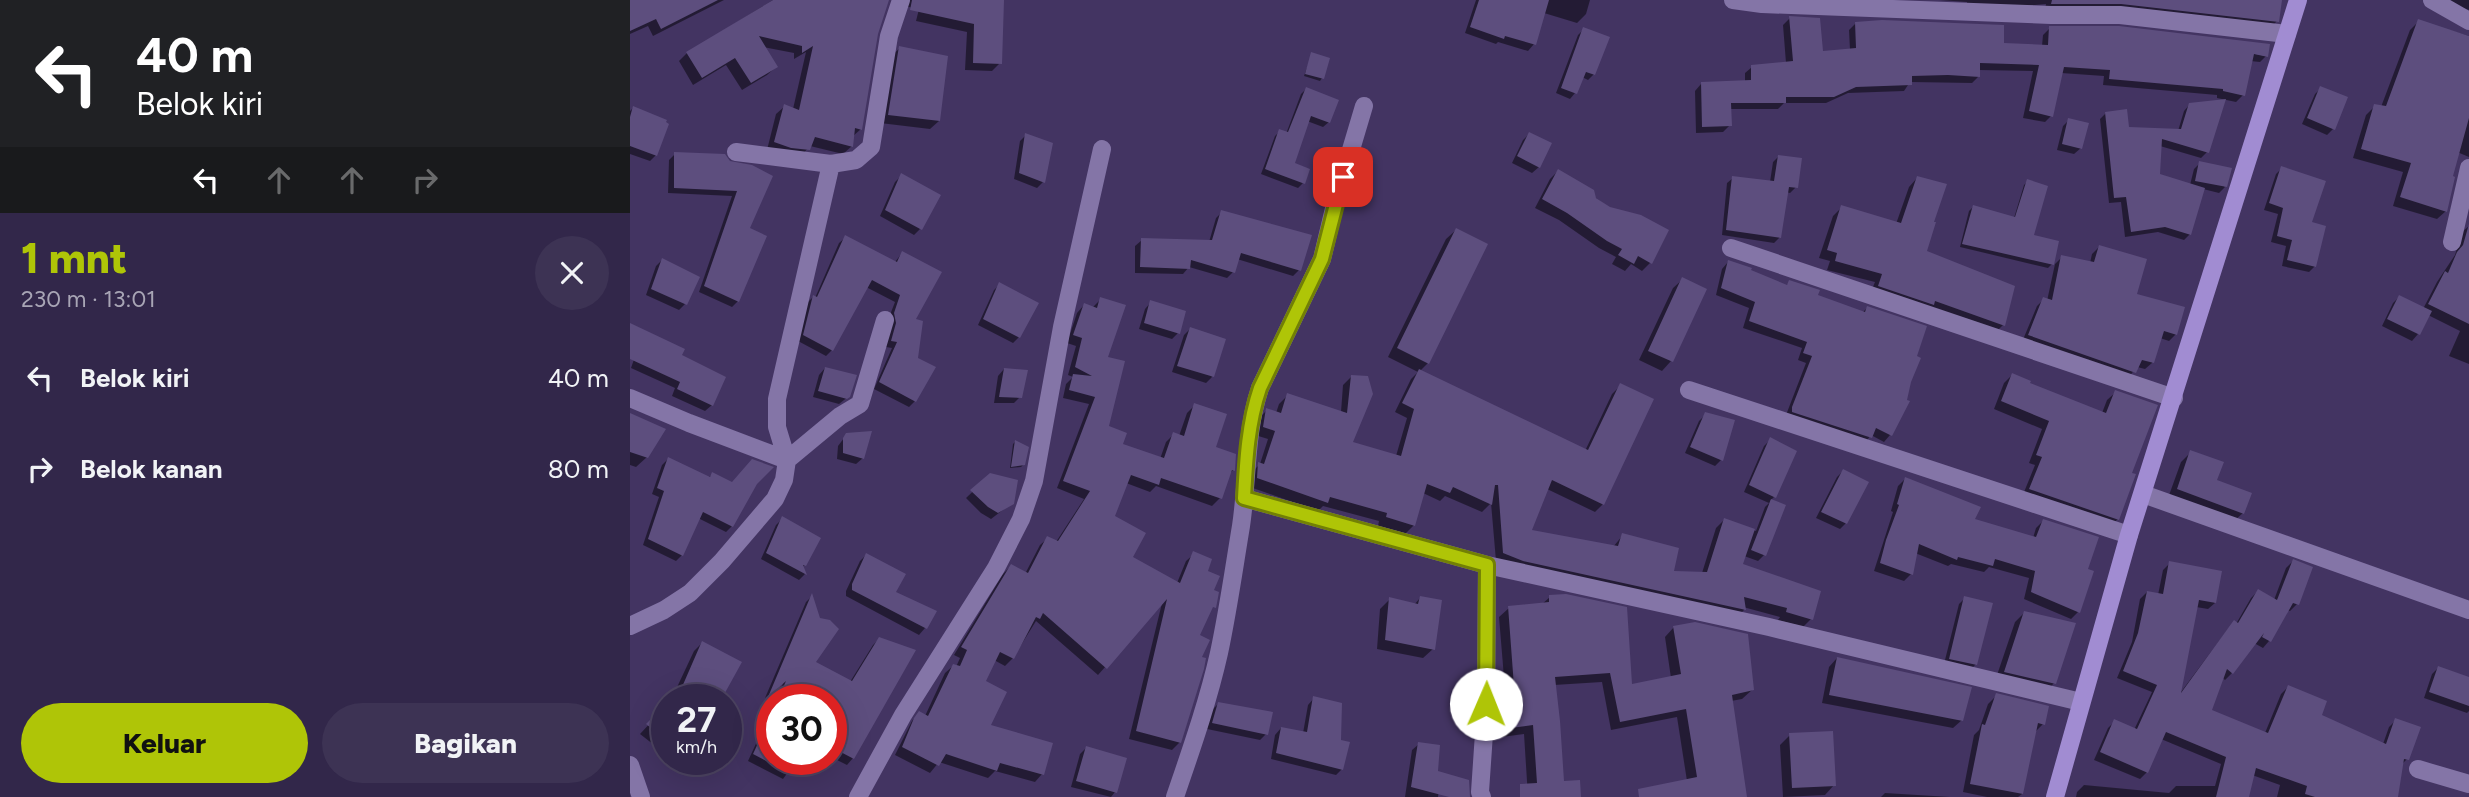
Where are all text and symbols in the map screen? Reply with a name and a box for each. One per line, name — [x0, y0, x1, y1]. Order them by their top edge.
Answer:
text: 40 m — [136, 25, 253, 84]
icon: left — [21, 28, 112, 119]
text: Belok kiri — [136, 85, 263, 123]
pin — [1313, 147, 1373, 207]
icon: arrive — [1324, 158, 1362, 196]
icon: left — [187, 161, 225, 199]
icon: ahead — [260, 161, 298, 199]
icon: ahead — [333, 161, 371, 199]
icon: right — [406, 161, 444, 199]
text: 1 mnt — [21, 233, 127, 284]
button: close — [535, 236, 609, 310]
text: 230 m · 13:01 — [21, 285, 156, 313]
icon: left — [21, 359, 59, 397]
text: Belok kiri — [80, 362, 189, 394]
text: 40 m — [548, 362, 609, 394]
icon: right — [21, 450, 59, 488]
text: Belok kanan — [80, 453, 223, 485]
text: 80 m — [548, 453, 609, 485]
position arrow — [1449, 667, 1523, 741]
speed limit sign: 30 — [756, 684, 847, 775]
text: 27 — [677, 699, 716, 741]
button: Keluar — [21, 703, 308, 783]
button: Bagikan — [322, 703, 609, 783]
text: km/h — [676, 736, 717, 758]

